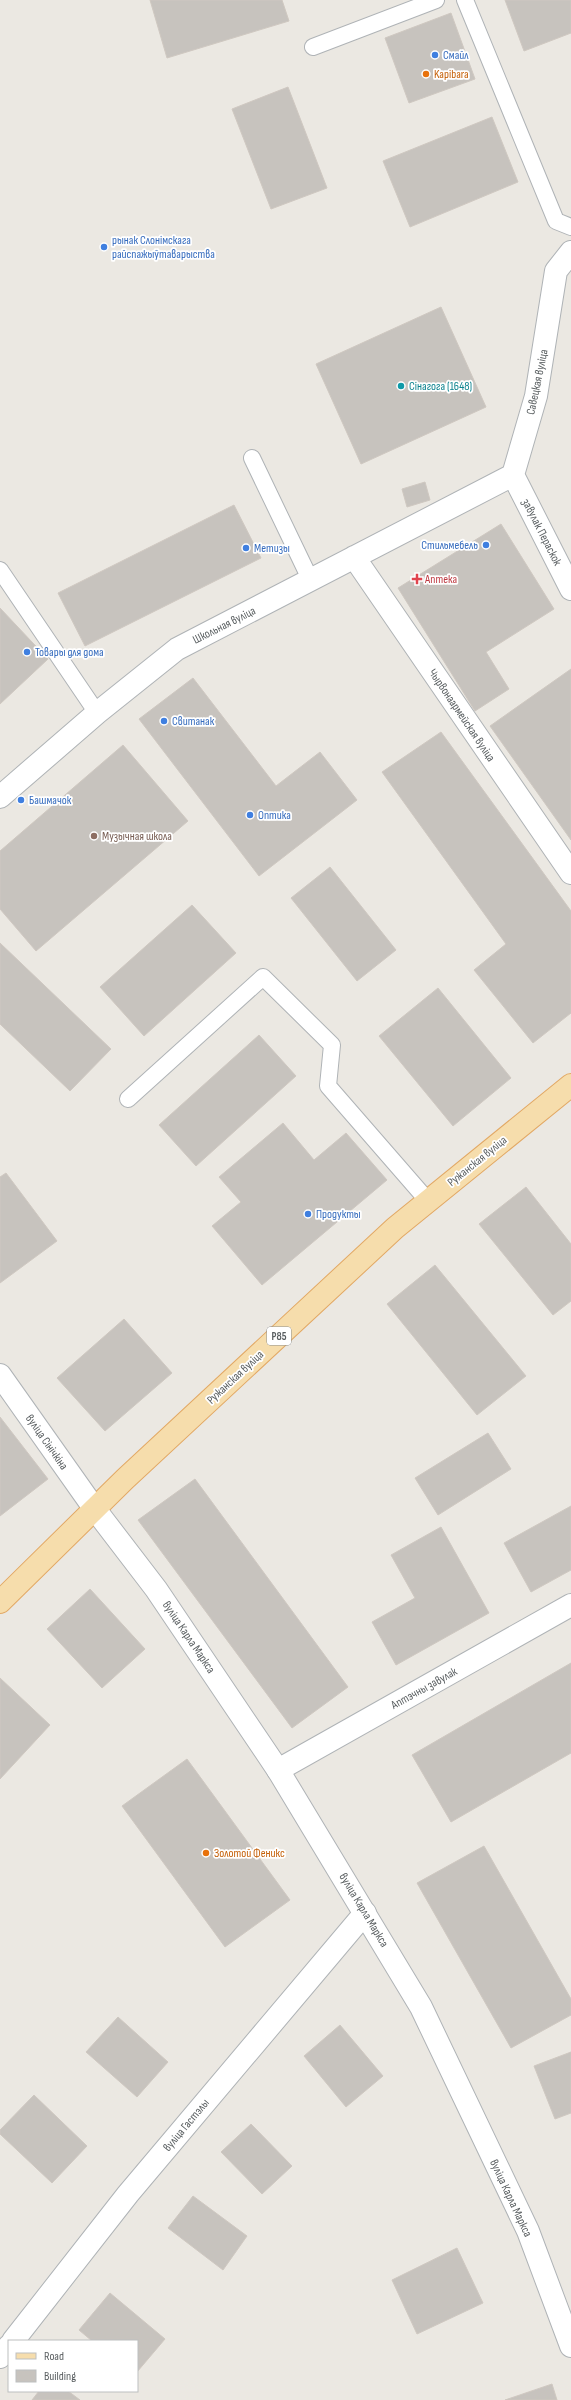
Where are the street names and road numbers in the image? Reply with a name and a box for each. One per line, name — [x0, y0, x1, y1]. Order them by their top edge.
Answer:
street label: Савецкая вуліца — [523, 348, 552, 416]
street label: завулак Пераскок — [518, 496, 565, 569]
street label: Школьная вуліца — [190, 603, 258, 648]
street label: Чырвонаармейская вуліца — [425, 666, 498, 765]
street label: Ружанская вуліца — [445, 1133, 510, 1190]
road number: Р85 — [267, 1327, 291, 1345]
street label: Ружанская вуліца — [204, 1347, 267, 1407]
street label: вуліца Сінічкіна — [22, 1412, 71, 1473]
street label: вуліца Карла Маркса — [159, 1598, 218, 1677]
street label: Аптэчны завулак — [388, 1664, 460, 1713]
street label: вуліца Карла Маркса — [336, 1870, 392, 1950]
street label: вуліца Гастэлы — [160, 2096, 213, 2155]
street label: вуліца Карла Маркса — [486, 2157, 535, 2240]

